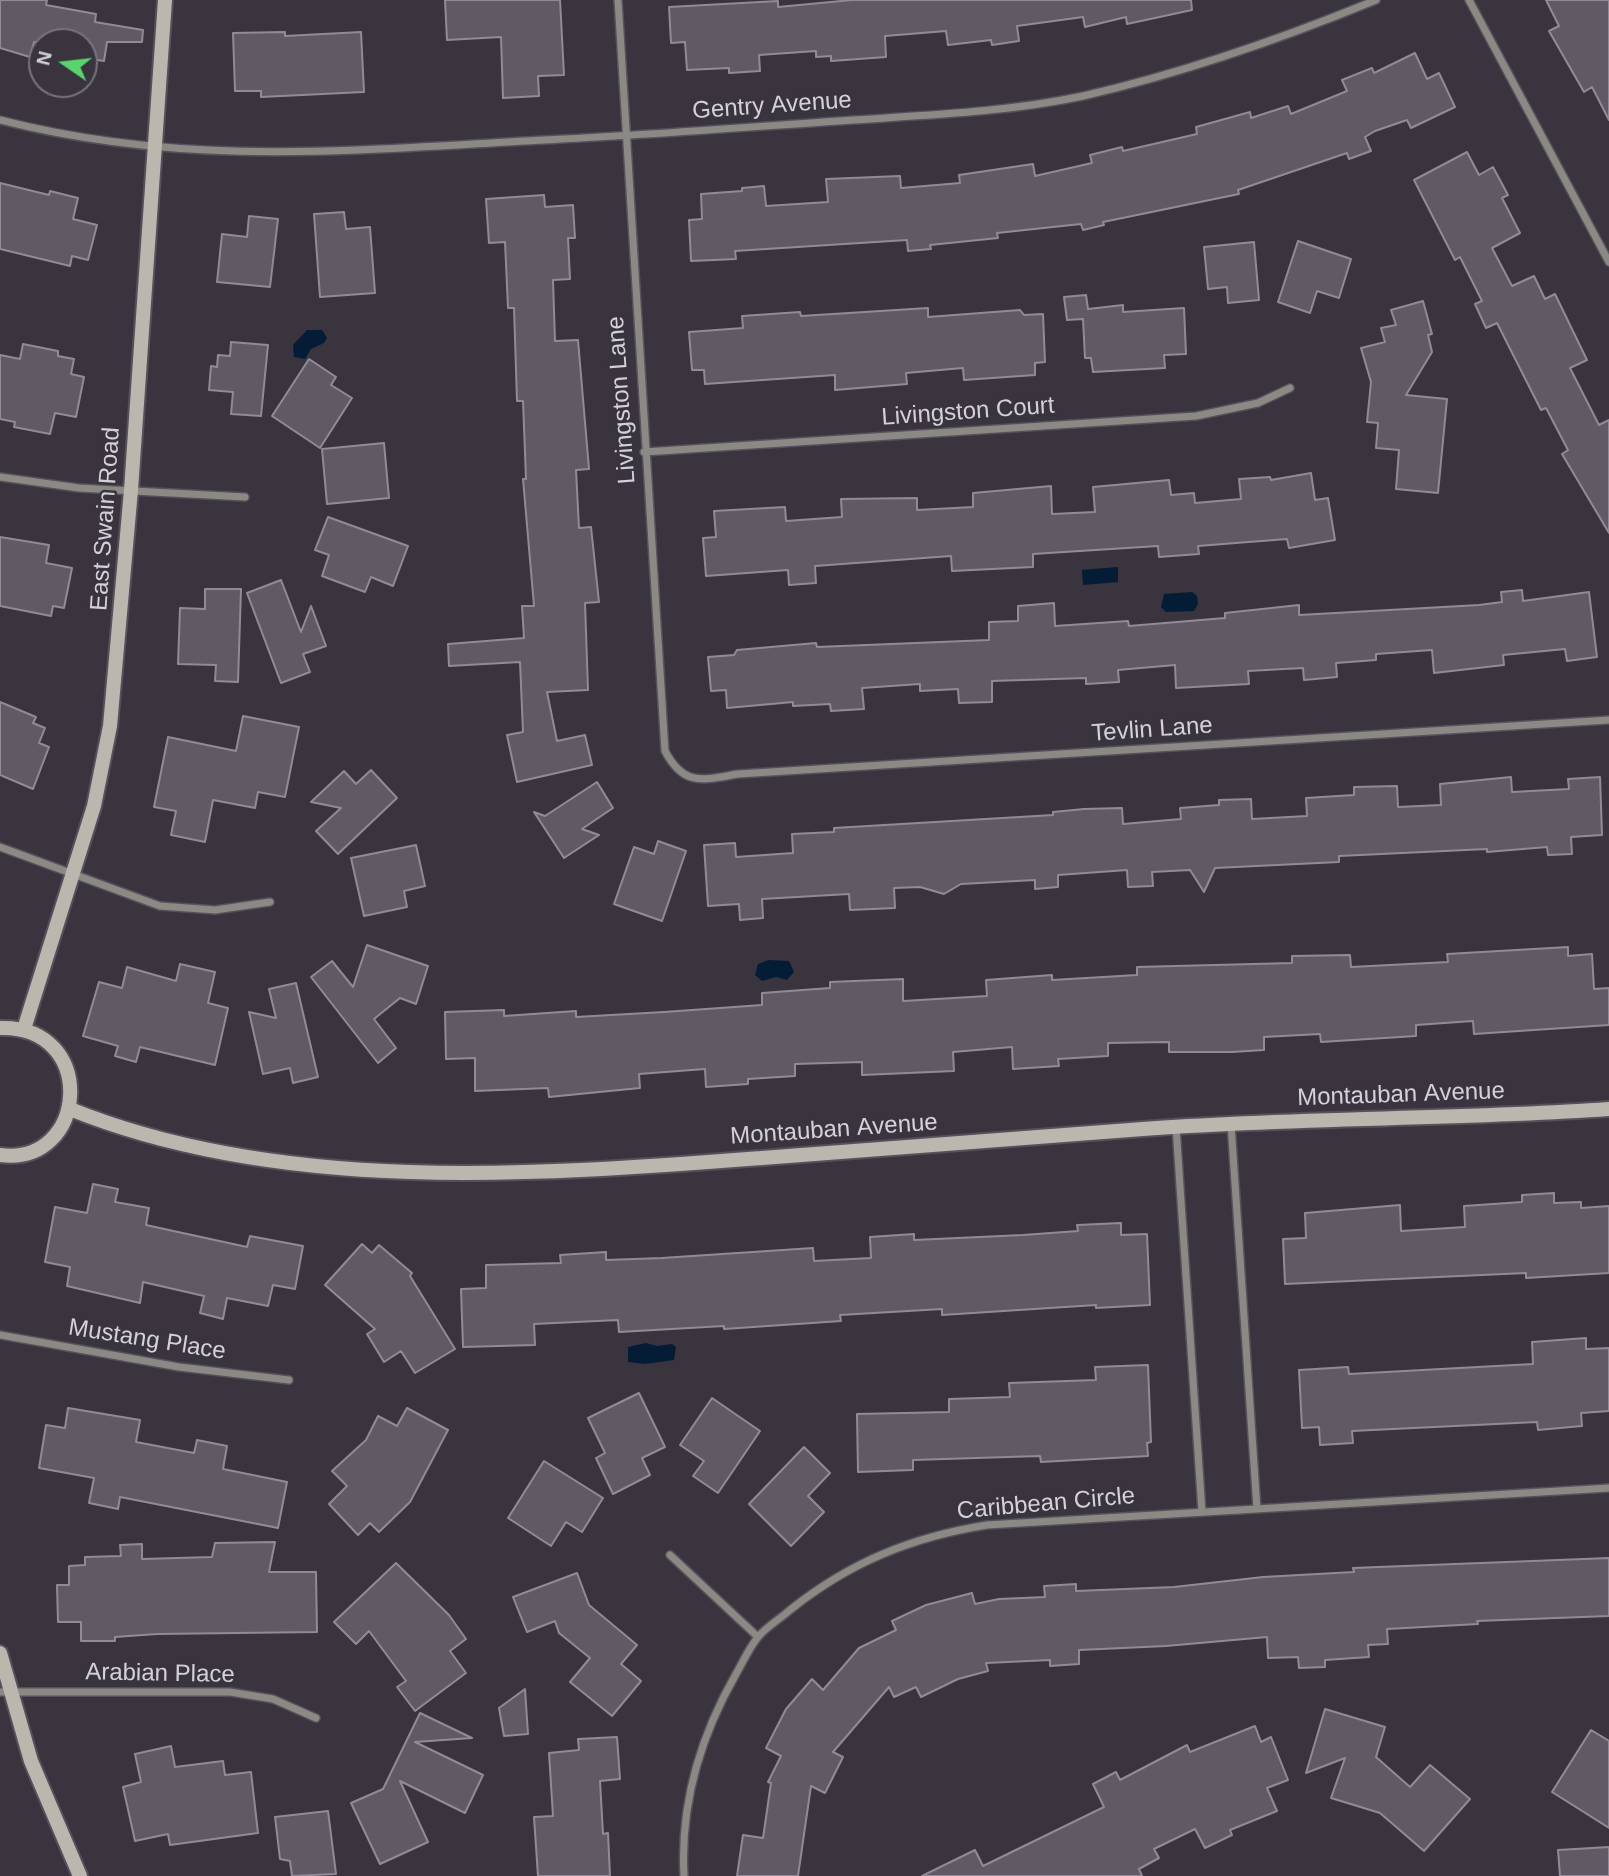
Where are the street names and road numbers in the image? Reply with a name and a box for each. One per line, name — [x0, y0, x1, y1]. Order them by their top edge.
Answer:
street label: Gentry Avenue — [691, 86, 853, 126]
street label: Livingston Lane — [602, 315, 642, 485]
street label: Livingston Court — [880, 392, 1056, 432]
street label: East Swain Road — [85, 426, 127, 612]
street label: Tevlin Lane — [1090, 711, 1214, 749]
street label: Montauban Avenue — [1297, 1077, 1505, 1113]
street label: Montauban Avenue — [729, 1108, 939, 1152]
street label: Mustang Place — [66, 1313, 228, 1367]
street label: Caribbean Circle — [956, 1482, 1136, 1526]
street label: Arabian Place — [85, 1658, 235, 1690]

